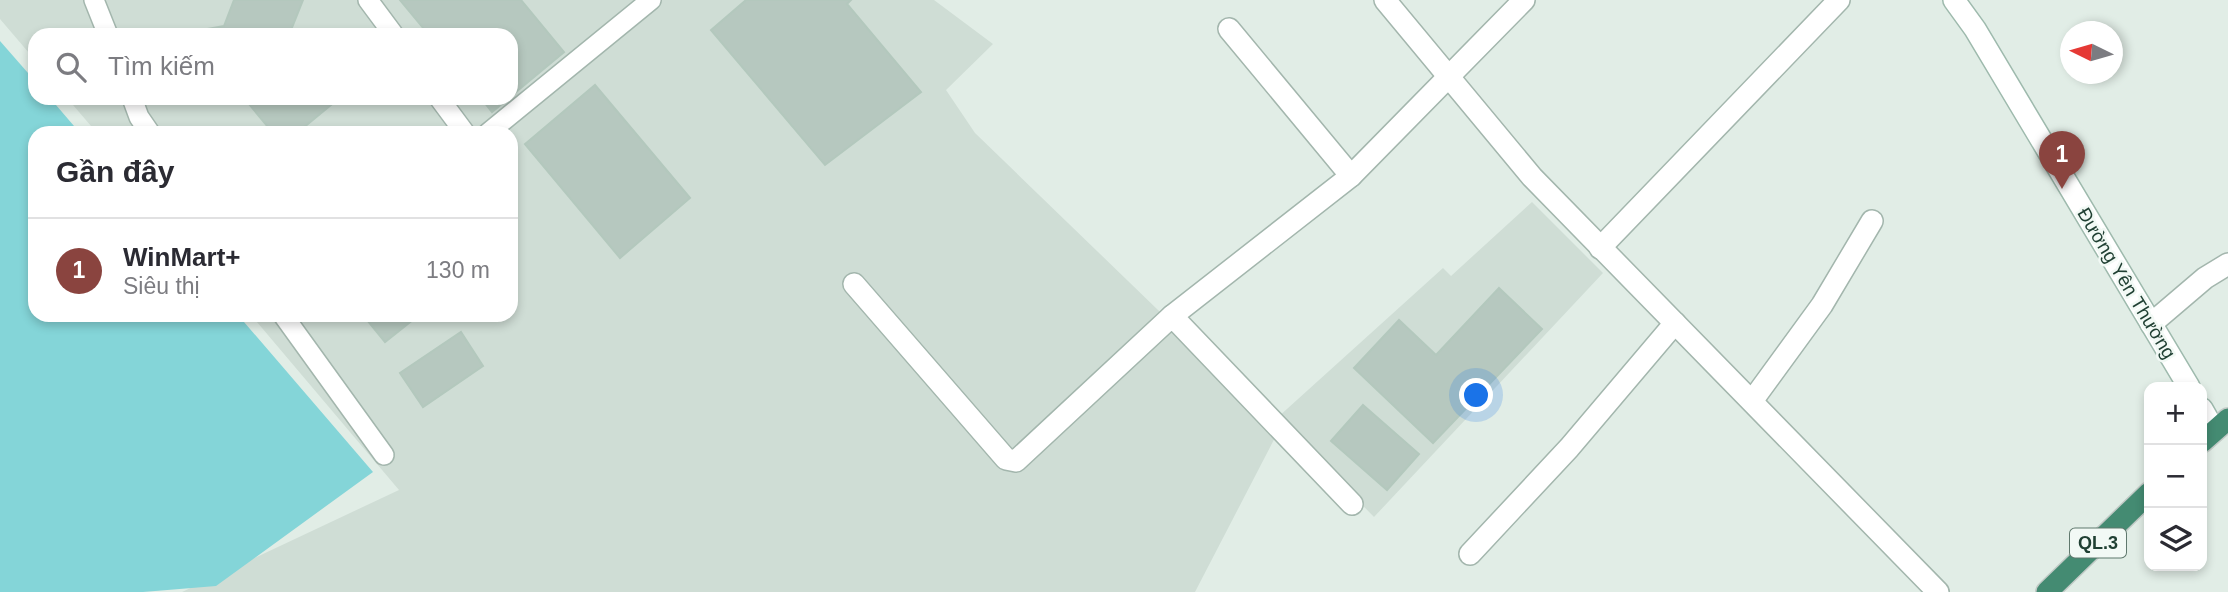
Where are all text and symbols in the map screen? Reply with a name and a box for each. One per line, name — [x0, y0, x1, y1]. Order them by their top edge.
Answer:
north arrow — [2060, 21, 2123, 84]
search box — [28, 28, 518, 105]
icon: search — [52, 48, 90, 86]
text: Tìm kiếm — [108, 51, 215, 81]
pin: 1 — [2039, 131, 2085, 189]
text: Gần đây — [56, 155, 174, 188]
street label: Đường Yên Thường — [2073, 204, 2180, 362]
text: WinMart+ — [123, 242, 241, 272]
text: 1 — [73, 257, 85, 283]
text: 130 m — [426, 257, 490, 283]
text: Siêu thị — [123, 273, 200, 299]
your location — [1459, 378, 1493, 412]
map controls — [2144, 382, 2207, 571]
button: + — [2144, 382, 2207, 445]
button: − — [2144, 445, 2207, 508]
button: layers — [2144, 508, 2207, 571]
road number: QL.3 — [2070, 528, 2126, 558]

